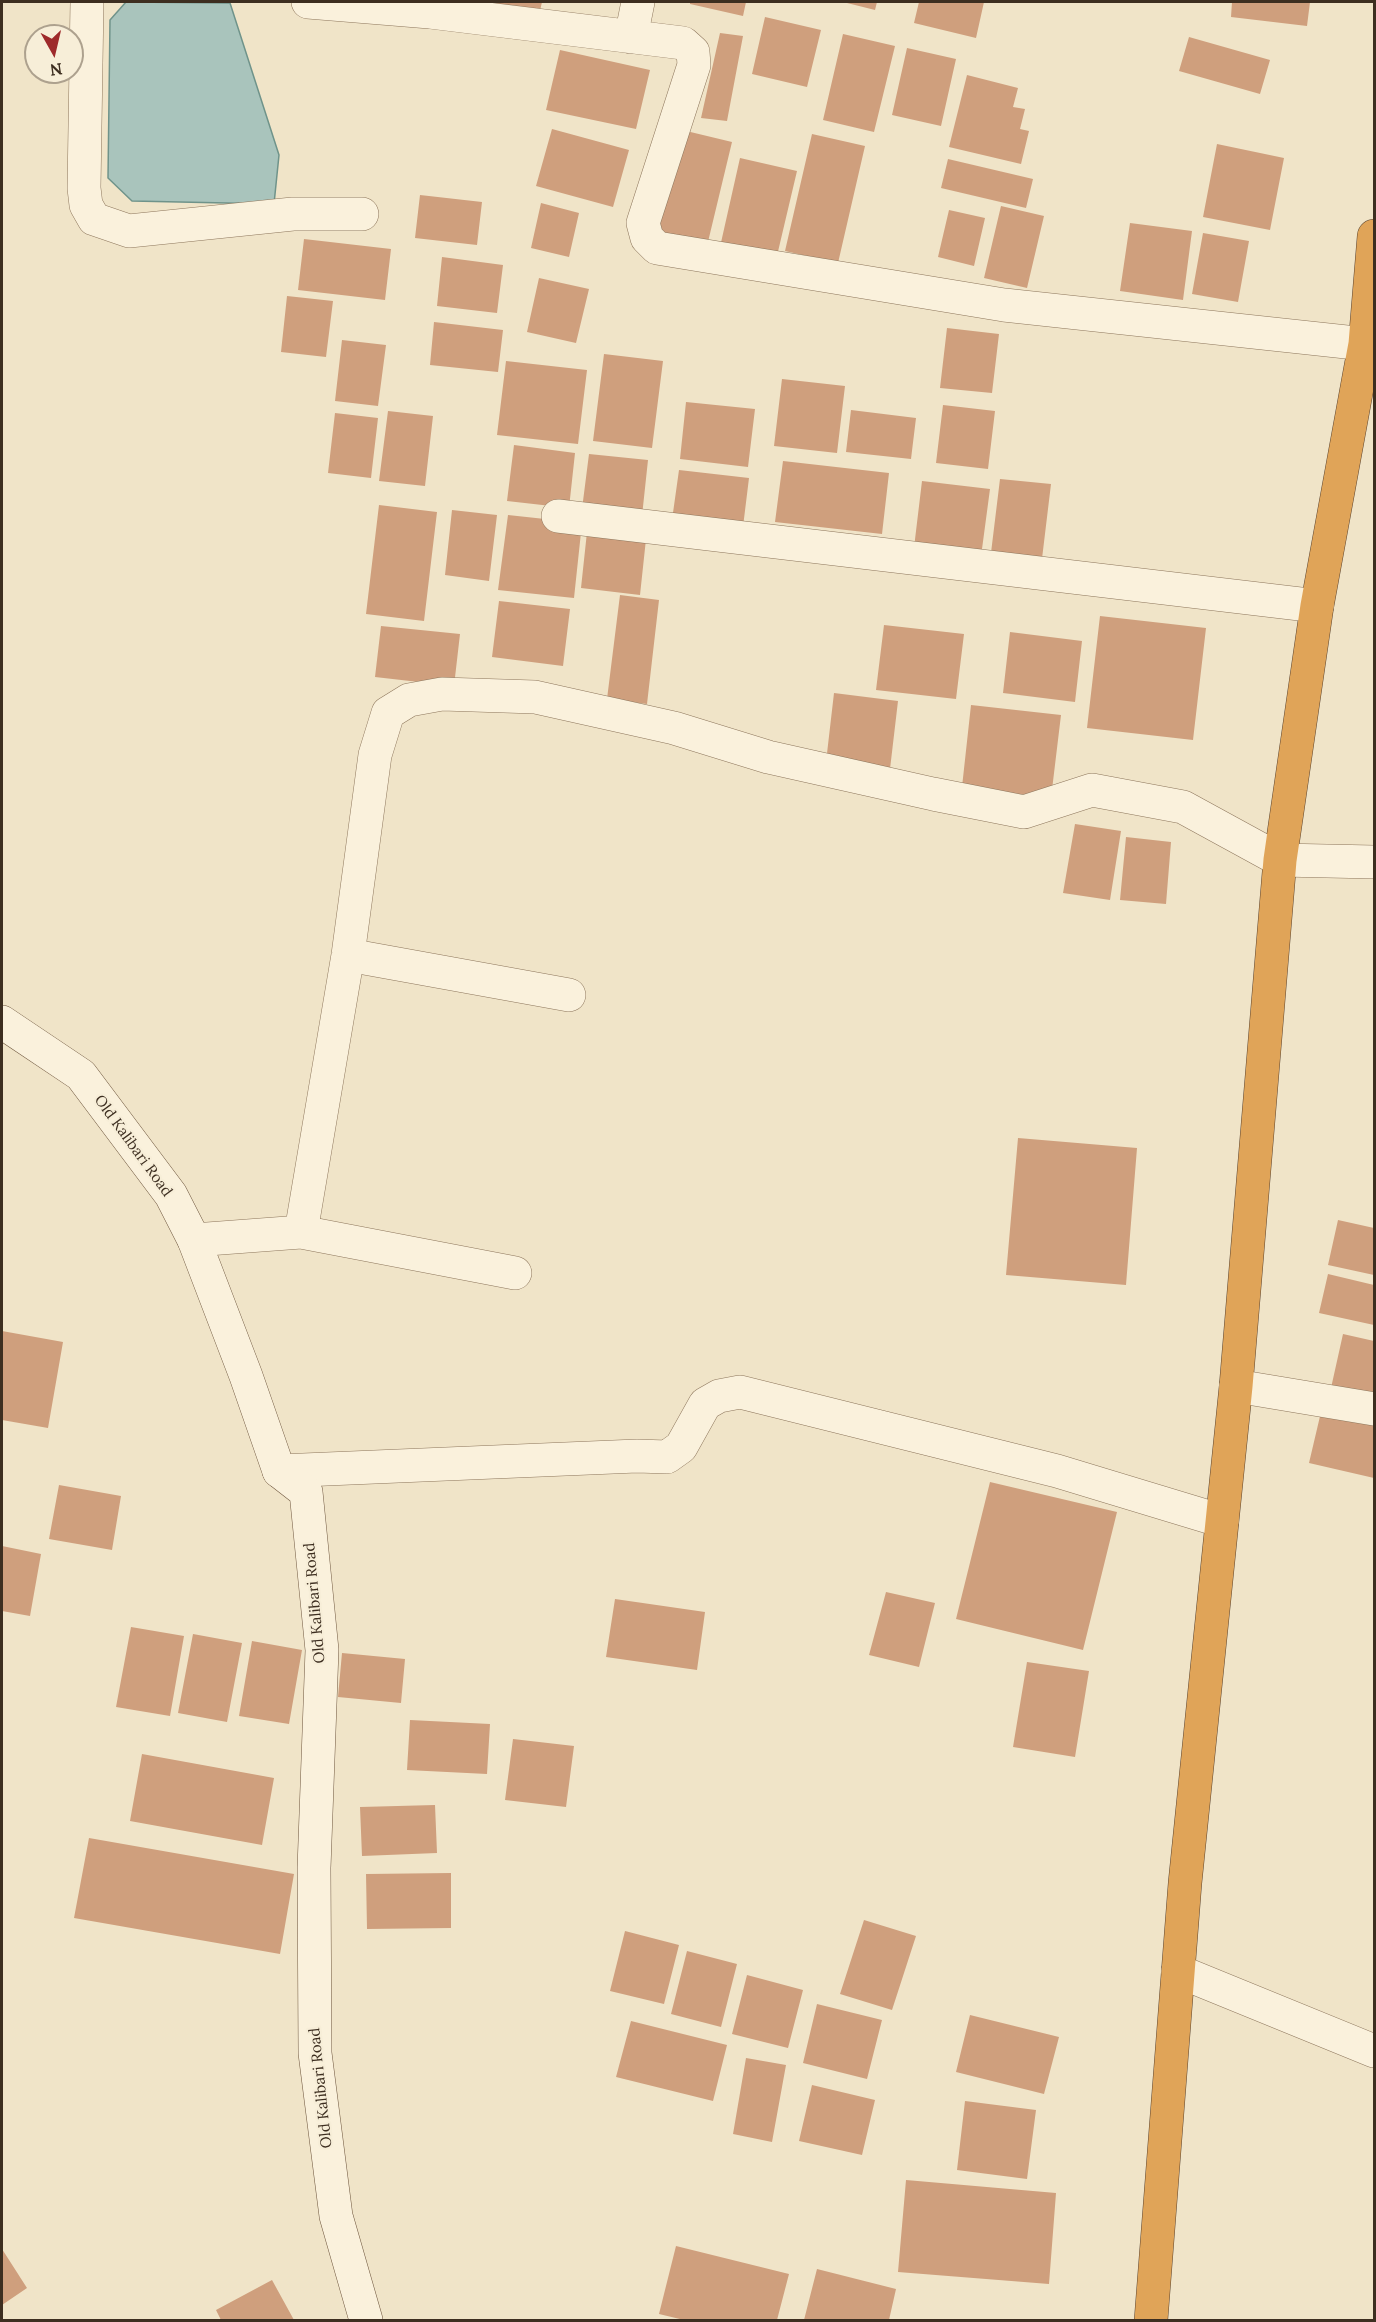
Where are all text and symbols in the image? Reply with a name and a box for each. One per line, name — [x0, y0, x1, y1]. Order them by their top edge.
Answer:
north arrow — [24, 24, 84, 84]
text: N — [49, 59, 64, 81]
street label: Old Kalibari Road — [90, 1092, 176, 1200]
street label: Old Kalibari Road — [301, 1542, 329, 1664]
street label: Old Kalibari Road — [306, 2027, 336, 2149]

